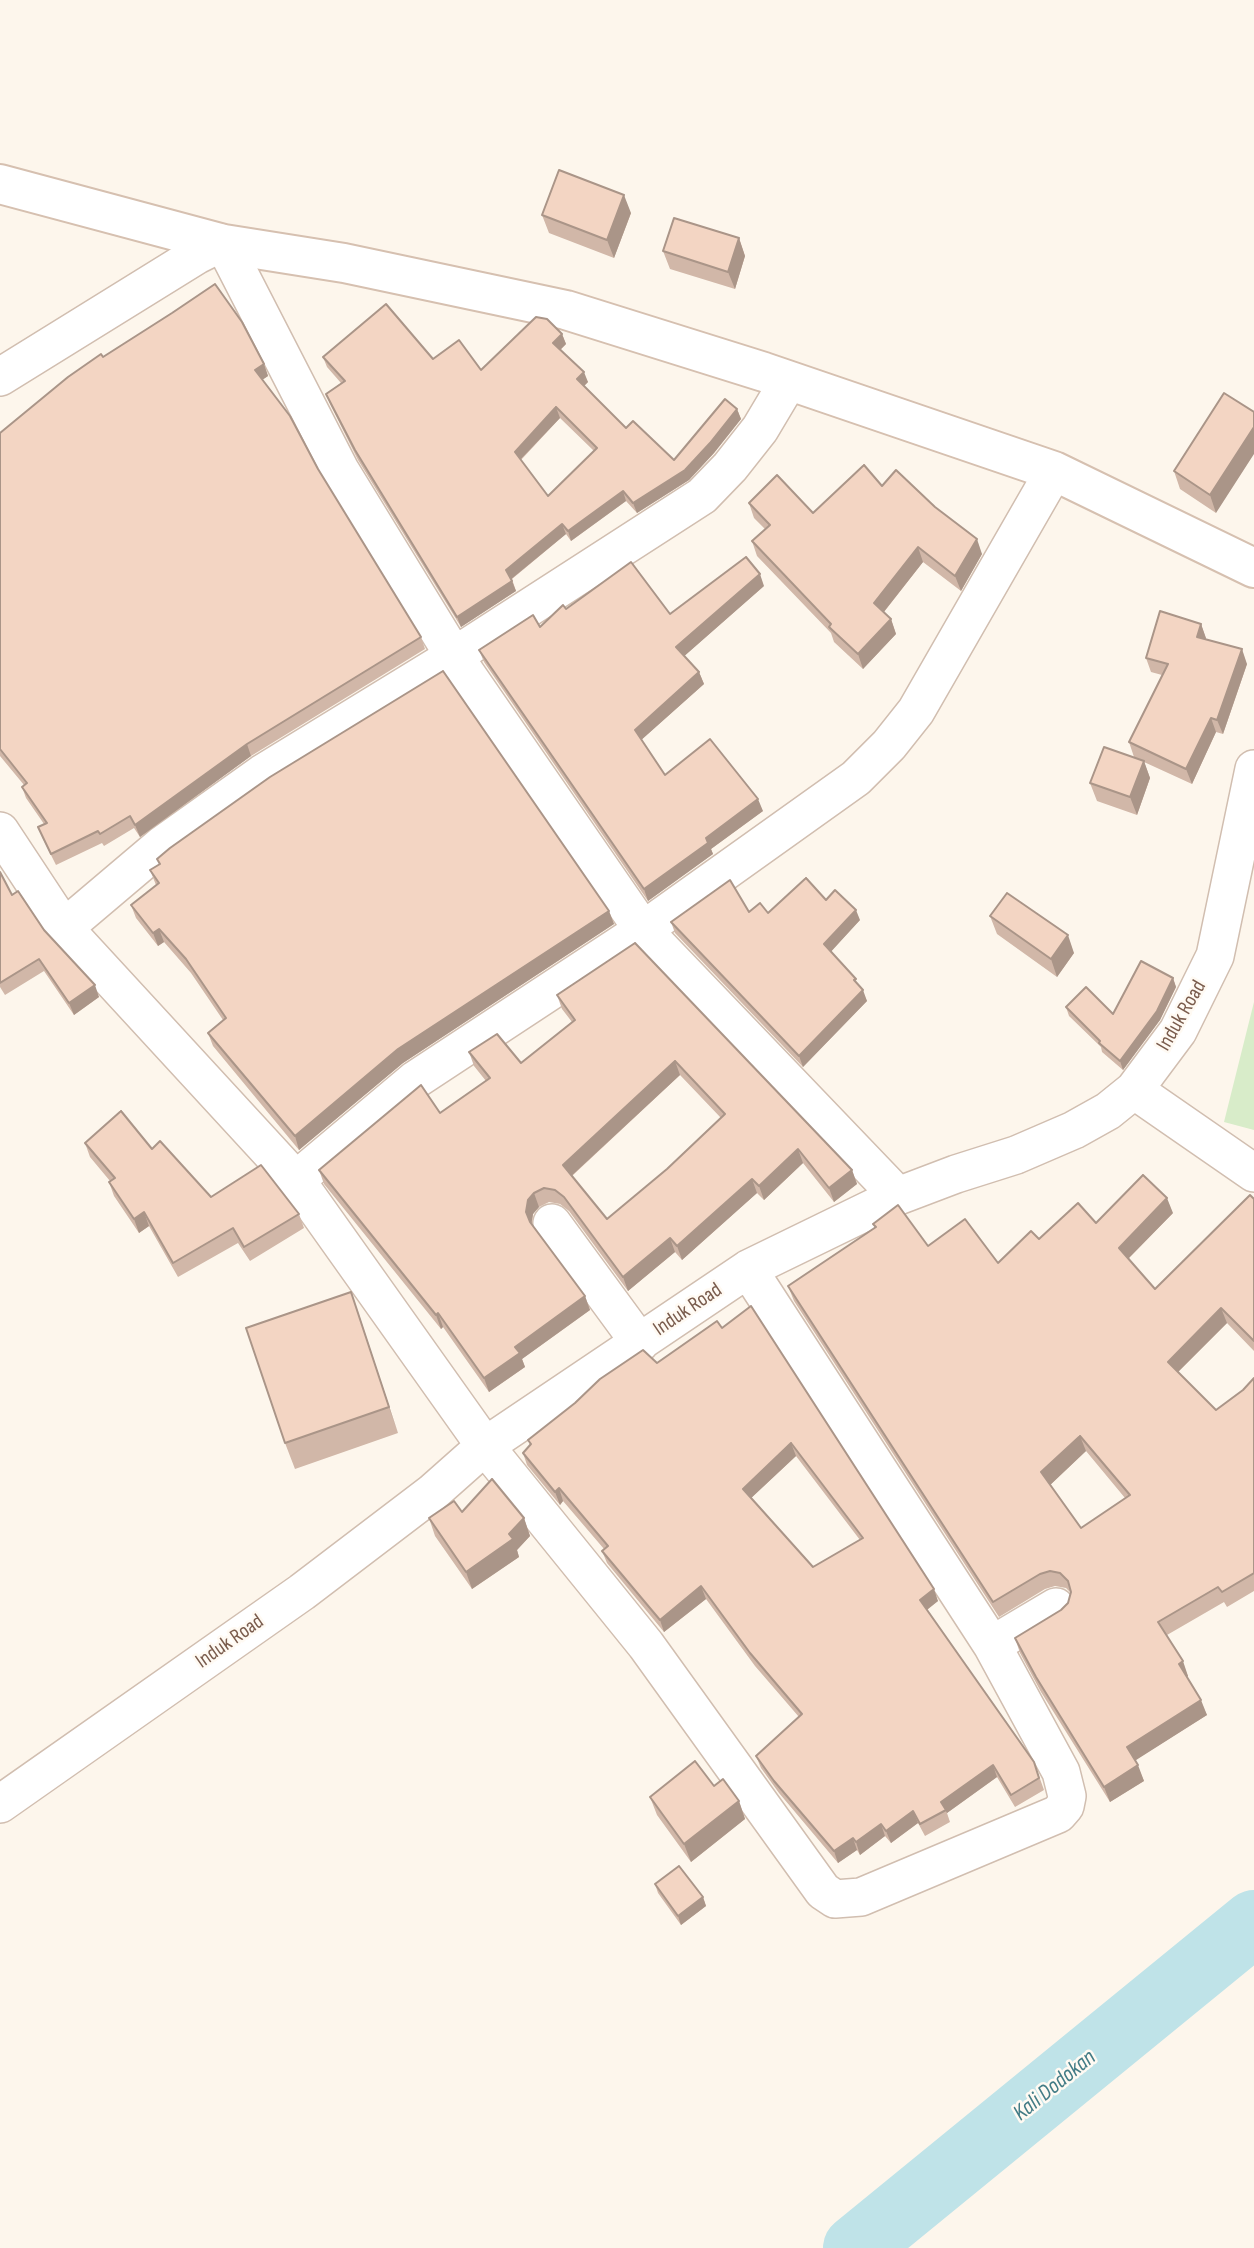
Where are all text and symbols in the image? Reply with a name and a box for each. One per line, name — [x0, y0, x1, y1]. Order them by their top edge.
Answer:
street label: Induk Road — [1152, 976, 1212, 1056]
street label: Induk Road — [649, 1278, 727, 1342]
street label: Induk Road — [191, 1610, 269, 1674]
water label: Kali Dodokan — [1008, 2044, 1102, 2128]

